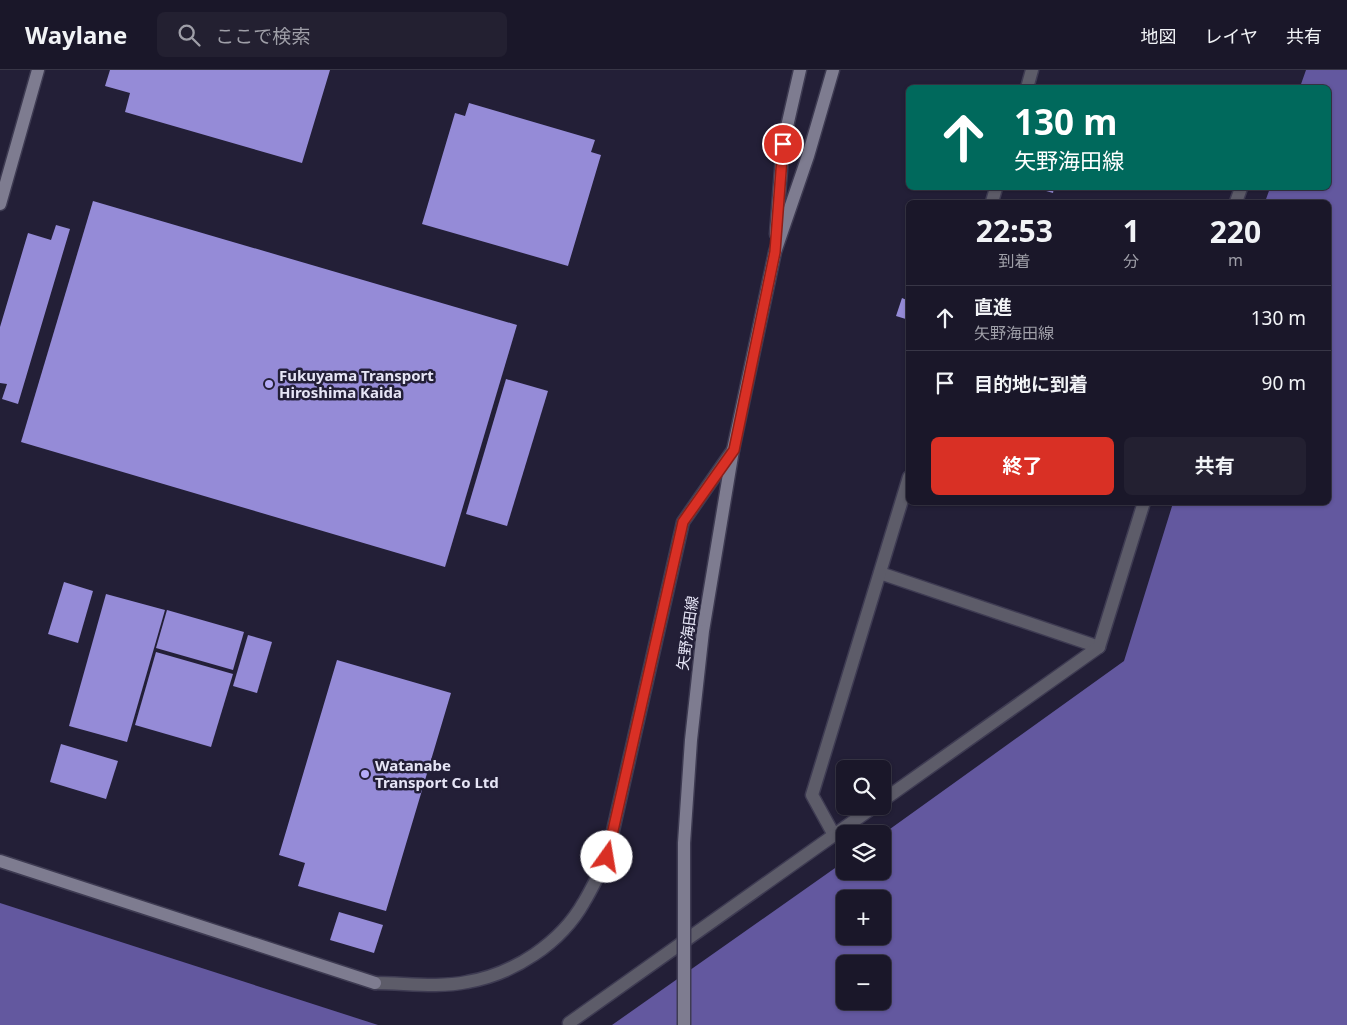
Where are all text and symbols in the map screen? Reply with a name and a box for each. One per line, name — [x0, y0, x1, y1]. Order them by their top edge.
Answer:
search box — [157, 12, 507, 57]
text: Waylane — [25, 18, 127, 51]
icon: search — [175, 21, 203, 49]
text: ここで検索 — [215, 23, 310, 49]
text: 地図 — [1141, 24, 1177, 48]
text: レイヤ — [1205, 24, 1258, 48]
text: 共有 — [1286, 24, 1322, 48]
text: 130 m — [1014, 98, 1117, 145]
icon: ahead — [931, 105, 996, 170]
pin — [762, 123, 804, 165]
icon: arrive — [769, 130, 797, 158]
text: 矢野海田線 — [1014, 145, 1124, 175]
text: 22:53 — [976, 210, 1053, 251]
text: 1 — [1123, 210, 1140, 251]
text: 220 — [1210, 211, 1261, 252]
text: m — [1228, 249, 1243, 271]
text: 到着 — [998, 250, 1030, 272]
text: 分 — [1123, 250, 1139, 272]
text: 直進 — [974, 294, 1012, 320]
icon: ahead — [931, 304, 959, 332]
text: 130 m — [1251, 305, 1306, 331]
text: 矢野海田線 — [974, 322, 1054, 344]
place label: Fukuyama Transport Hiroshima Kaida — [279, 365, 434, 402]
icon: arrive — [931, 369, 959, 397]
text: 90 m — [1262, 370, 1306, 396]
text: 目的地に到着 — [974, 371, 1088, 397]
marker: Fukuyama Transport Hiroshima Kaida — [263, 378, 275, 390]
button: 終了 — [931, 437, 1114, 495]
button: 共有 — [1124, 437, 1306, 495]
street label: 矢野海田線 — [672, 594, 702, 672]
place label: Watanabe Transport Co Ltd — [375, 755, 499, 792]
map controls — [836, 760, 891, 1010]
button: search — [836, 760, 891, 815]
marker: Watanabe Transport Co Ltd — [359, 768, 371, 780]
button: layers — [836, 825, 891, 880]
position arrow — [580, 830, 632, 882]
button: + — [836, 890, 891, 945]
button: − — [836, 955, 891, 1010]

